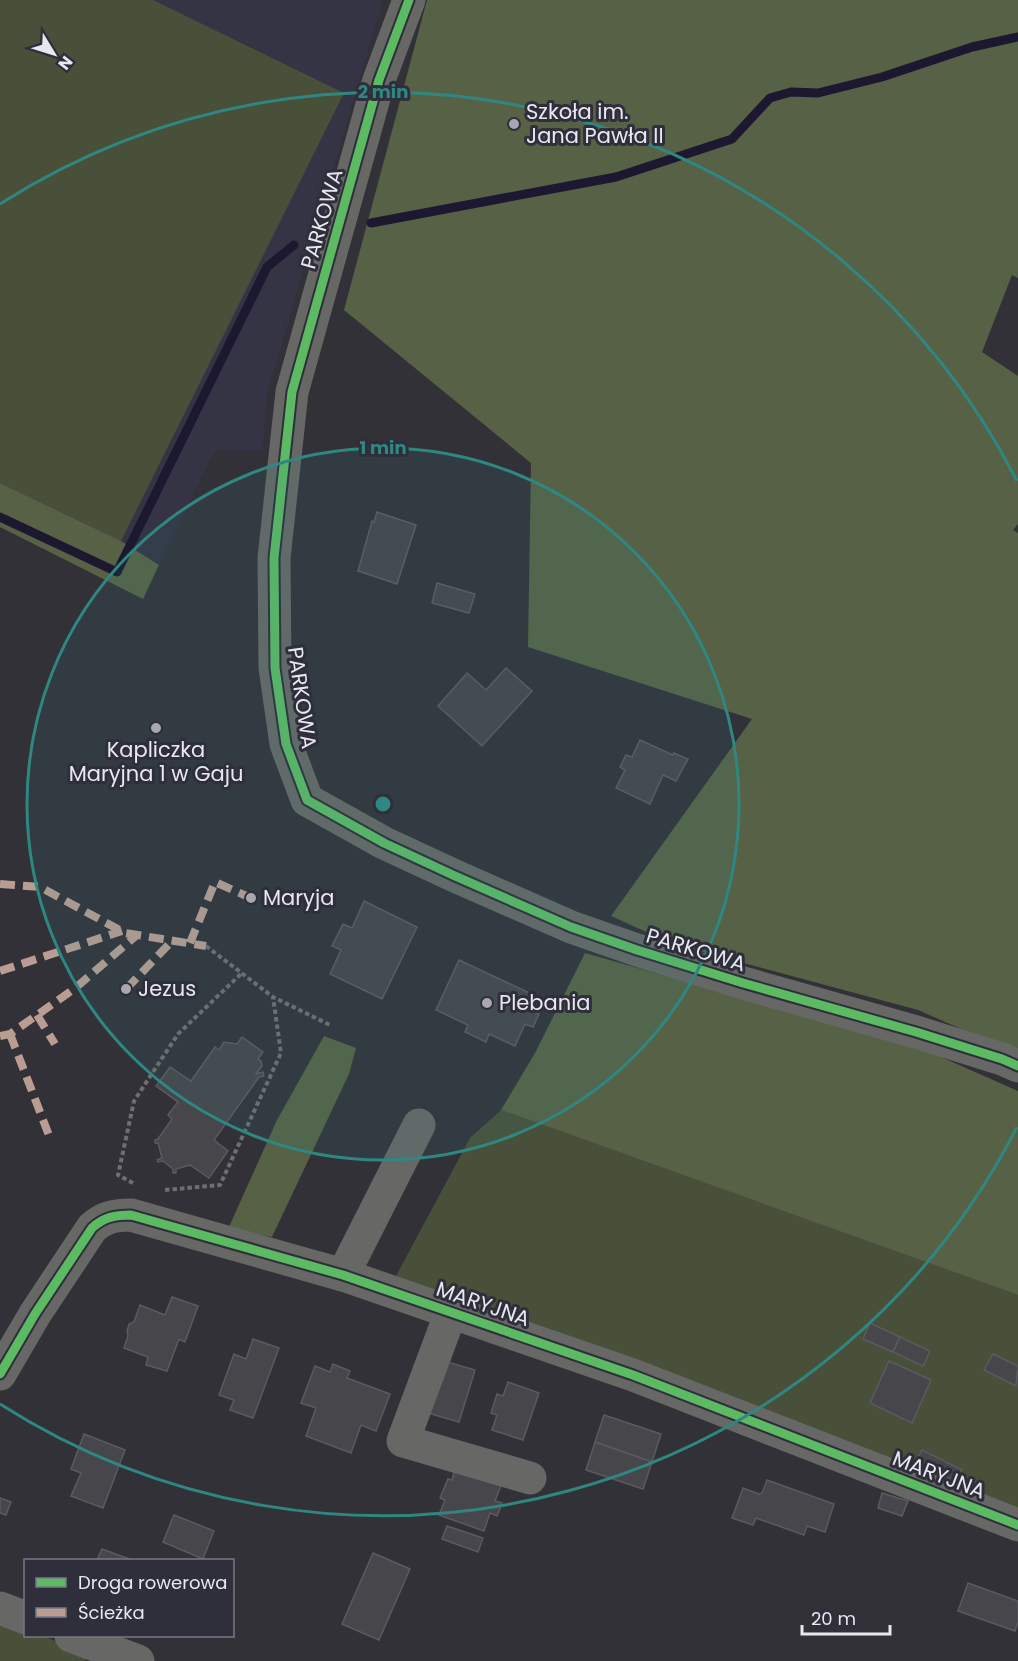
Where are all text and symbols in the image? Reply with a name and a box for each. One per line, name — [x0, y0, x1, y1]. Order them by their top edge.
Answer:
north arrow — [24, 24, 84, 84]
text: N — [53, 51, 78, 75]
text: 2 min — [358, 79, 408, 104]
place label: Szkoła im. Jana Pawła II — [526, 97, 664, 150]
marker: Szkoła im. Jana Pawła II — [507, 117, 521, 131]
street label: PARKOWA — [293, 165, 350, 272]
text: 1 min — [359, 435, 407, 460]
street label: PARKOWA — [281, 645, 324, 751]
marker: Kapliczka Maryjna 1 w Gaju — [149, 721, 163, 735]
place label: Kapliczka Maryjna 1 w Gaju — [69, 735, 243, 788]
centre of rings — [373, 794, 393, 814]
place label: Maryja — [263, 883, 334, 912]
marker: Maryja — [244, 891, 258, 905]
street label: PARKOWA — [643, 921, 750, 978]
place label: Jezus — [138, 974, 196, 1003]
marker: Jezus — [119, 982, 133, 996]
place label: Plebania — [499, 988, 591, 1017]
marker: Plebania — [480, 996, 494, 1010]
street label: MARYJNA — [432, 1274, 534, 1333]
street label: MARYJNA — [889, 1444, 990, 1506]
legend — [24, 1559, 234, 1637]
text: Droga rowerowa — [78, 1570, 227, 1595]
scale bar — [802, 1598, 890, 1636]
text: Ścieżka — [78, 1600, 145, 1625]
text: 20 m — [811, 1606, 856, 1631]

